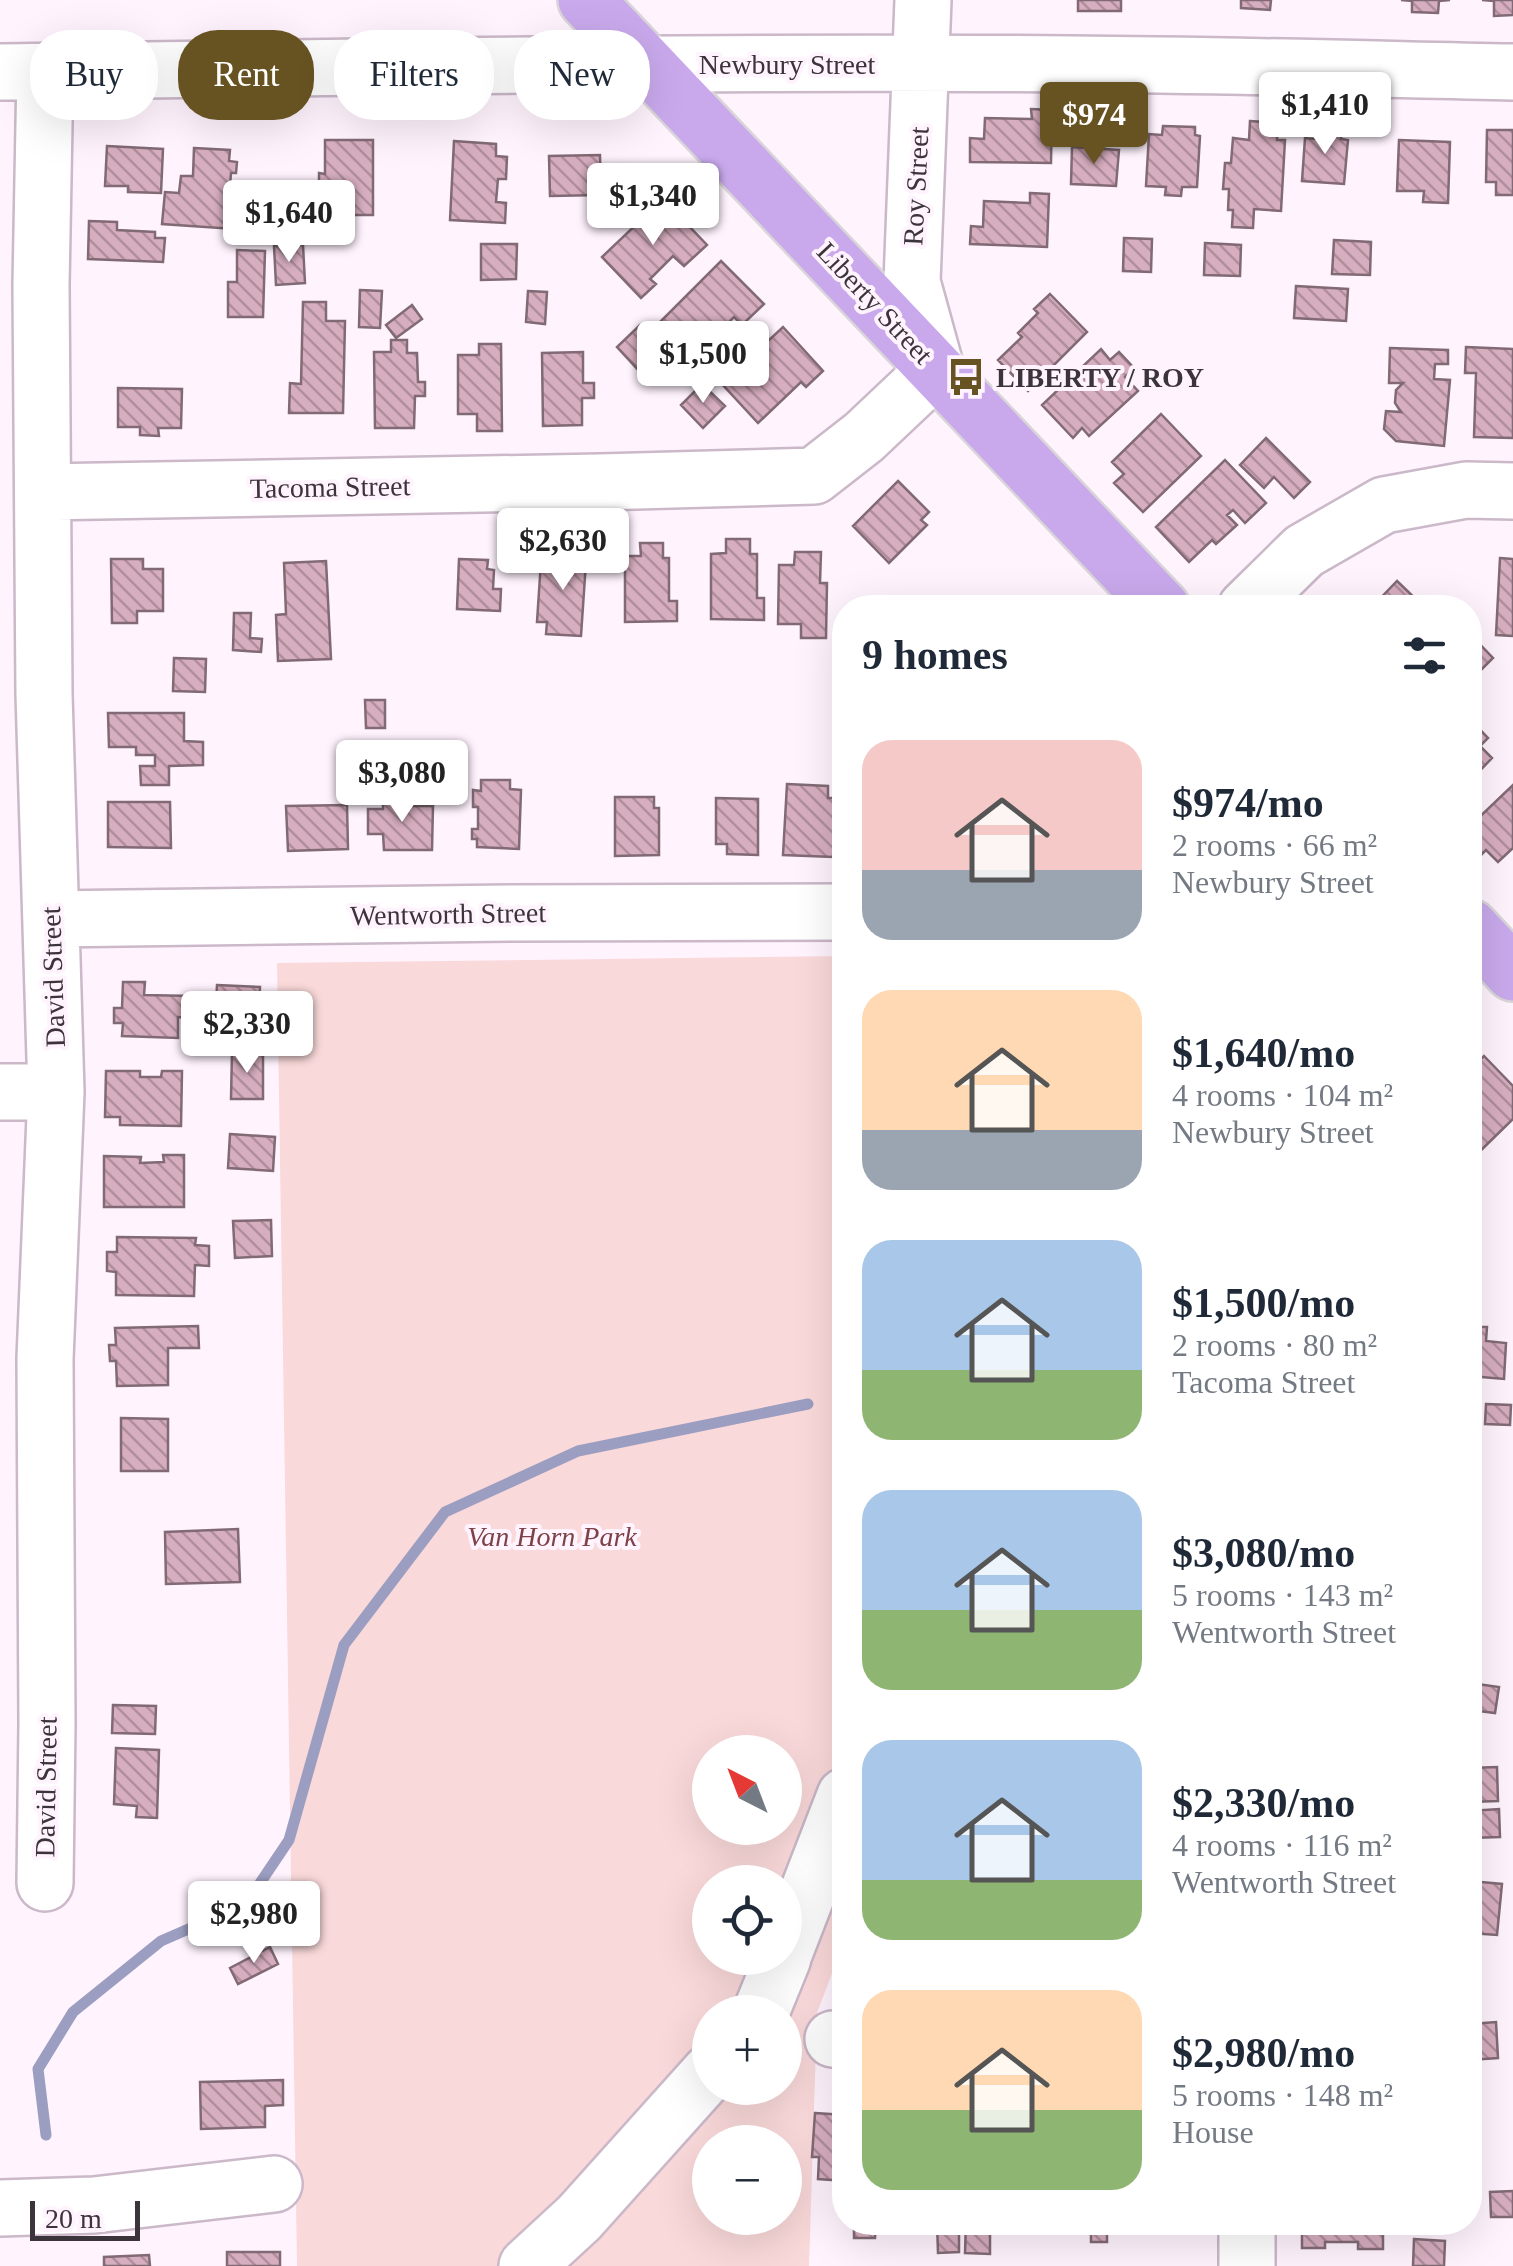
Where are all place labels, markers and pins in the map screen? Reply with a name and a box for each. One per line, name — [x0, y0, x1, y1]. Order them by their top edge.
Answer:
pin: $1,410 — [1244, 72, 1406, 157]
pin: $974 — [1035, 82, 1153, 167]
pin: $1,340 — [572, 163, 734, 248]
pin: $1,640 — [208, 180, 370, 265]
pin: $1,500 — [622, 321, 784, 406]
bus stop icon: LIBERTY / ROY — [945, 356, 987, 398]
place label: LIBERTY / ROY — [996, 362, 1204, 393]
pin: $2,630 — [482, 508, 644, 593]
pin: $3,080 — [321, 740, 483, 825]
pin: $2,330 — [166, 991, 328, 1076]
pin: $2,980 — [173, 1881, 335, 1966]

